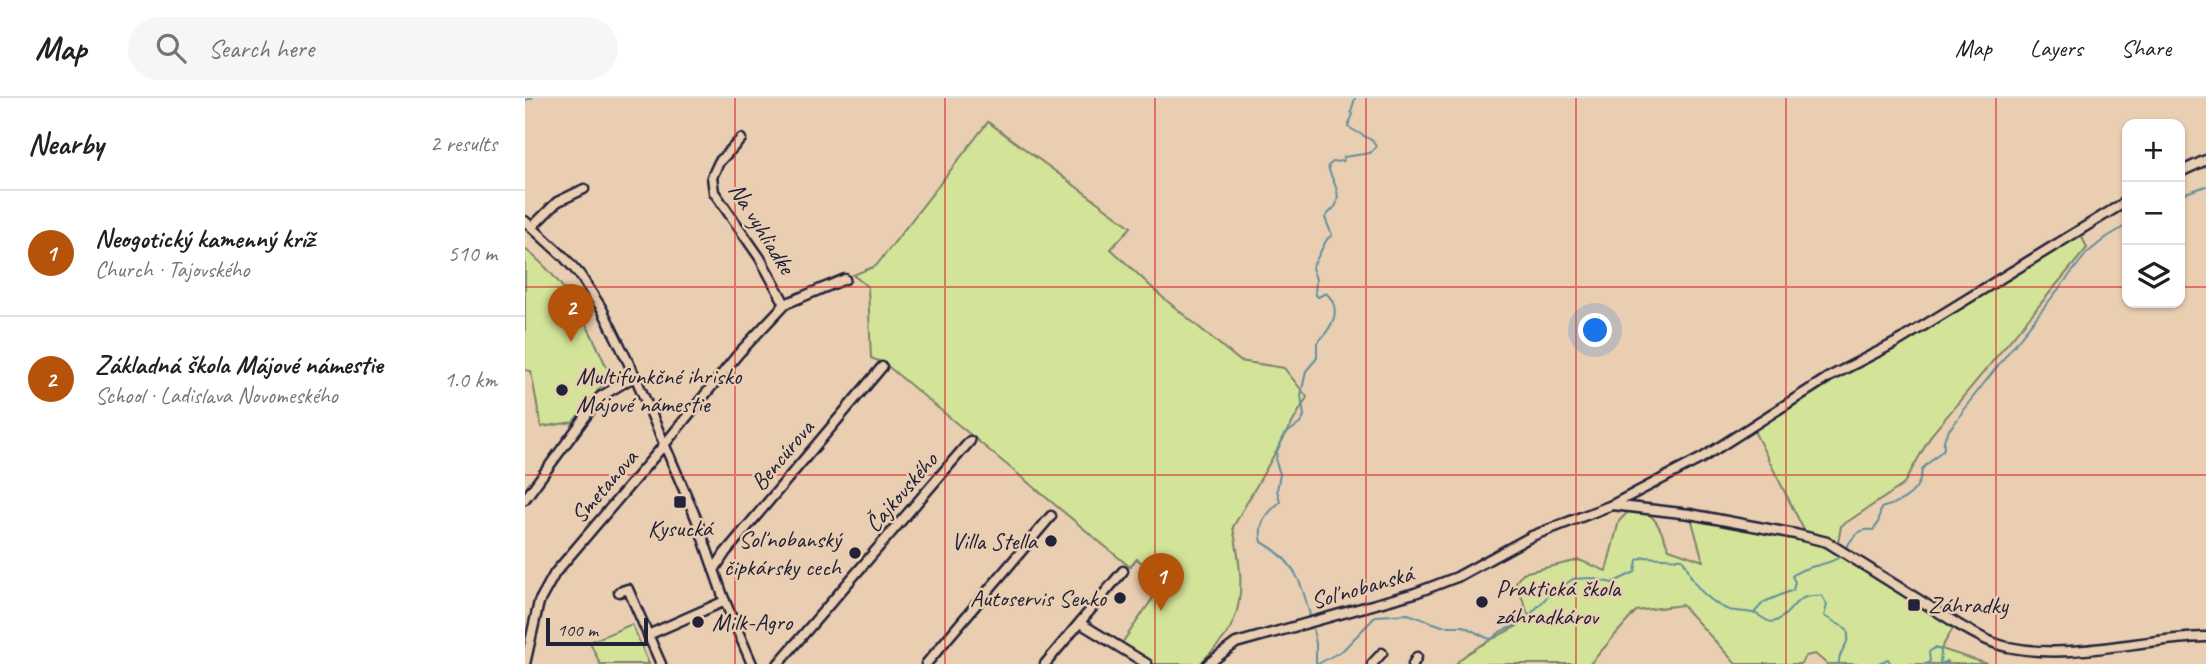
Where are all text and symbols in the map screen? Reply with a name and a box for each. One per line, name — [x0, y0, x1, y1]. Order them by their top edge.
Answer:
search box — [128, 17, 618, 80]
text: Map — [35, 27, 86, 69]
icon: search — [152, 29, 190, 67]
text: Search here — [208, 32, 314, 65]
text: Map — [1955, 33, 1992, 63]
text: Layers — [2030, 33, 2083, 63]
text: Share — [2121, 33, 2171, 63]
map controls — [2122, 119, 2185, 308]
button: + — [2122, 119, 2185, 182]
text: Nearby — [28, 125, 104, 163]
text: 2 results — [430, 129, 497, 158]
street label: Na vyhliadke — [722, 177, 803, 281]
button: − — [2122, 182, 2185, 245]
text: Neogotický kamenný kríž — [95, 222, 314, 255]
text: 1 — [46, 239, 56, 268]
text: 510 m — [448, 239, 497, 268]
button: layers — [2122, 245, 2185, 308]
text: Church · Tajovského — [95, 255, 249, 284]
pin: 2 — [548, 284, 594, 342]
your location — [1578, 313, 1612, 347]
text: Základná škola Májové námestie — [95, 348, 383, 381]
place label: Multifunkčné ihrisko Májové námestie — [576, 361, 743, 419]
text: 2 — [46, 365, 56, 394]
text: 1.0 km — [444, 365, 497, 394]
text: School · Ladislava Novomeského — [95, 381, 338, 410]
marker: Multifunkčné ihrisko Májové námestie — [554, 382, 570, 398]
street label: Bencúrova — [744, 412, 821, 496]
street label: Smetanova — [564, 442, 645, 529]
street label: Čajkovského — [858, 445, 945, 538]
marker: Kysucká — [672, 494, 688, 510]
place label: Kysucká — [648, 513, 715, 543]
place label: Soľnobanský čipkársky cech — [724, 524, 844, 582]
place label: Villa Stella — [951, 526, 1038, 556]
marker: Villa Stella — [1043, 533, 1059, 549]
marker: Soľnobanský čipkársky cech — [847, 545, 863, 561]
pin: 1 — [1138, 553, 1184, 611]
street label: Soľnobanská — [1308, 557, 1419, 616]
place label: Praktická škola záhradkárov — [1496, 573, 1622, 631]
place label: Autoservis Senko — [970, 583, 1108, 613]
marker: Autoservis Senko — [1112, 590, 1128, 606]
place label: Záhradky — [1928, 590, 2009, 620]
marker: Praktická škola záhradkárov — [1474, 594, 1490, 610]
marker: Záhradky — [1906, 597, 1922, 613]
place label: Milk-Agro — [712, 607, 794, 637]
marker: Milk-Agro — [690, 614, 706, 630]
scale bar — [546, 615, 647, 647]
text: 100 m — [557, 618, 598, 642]

